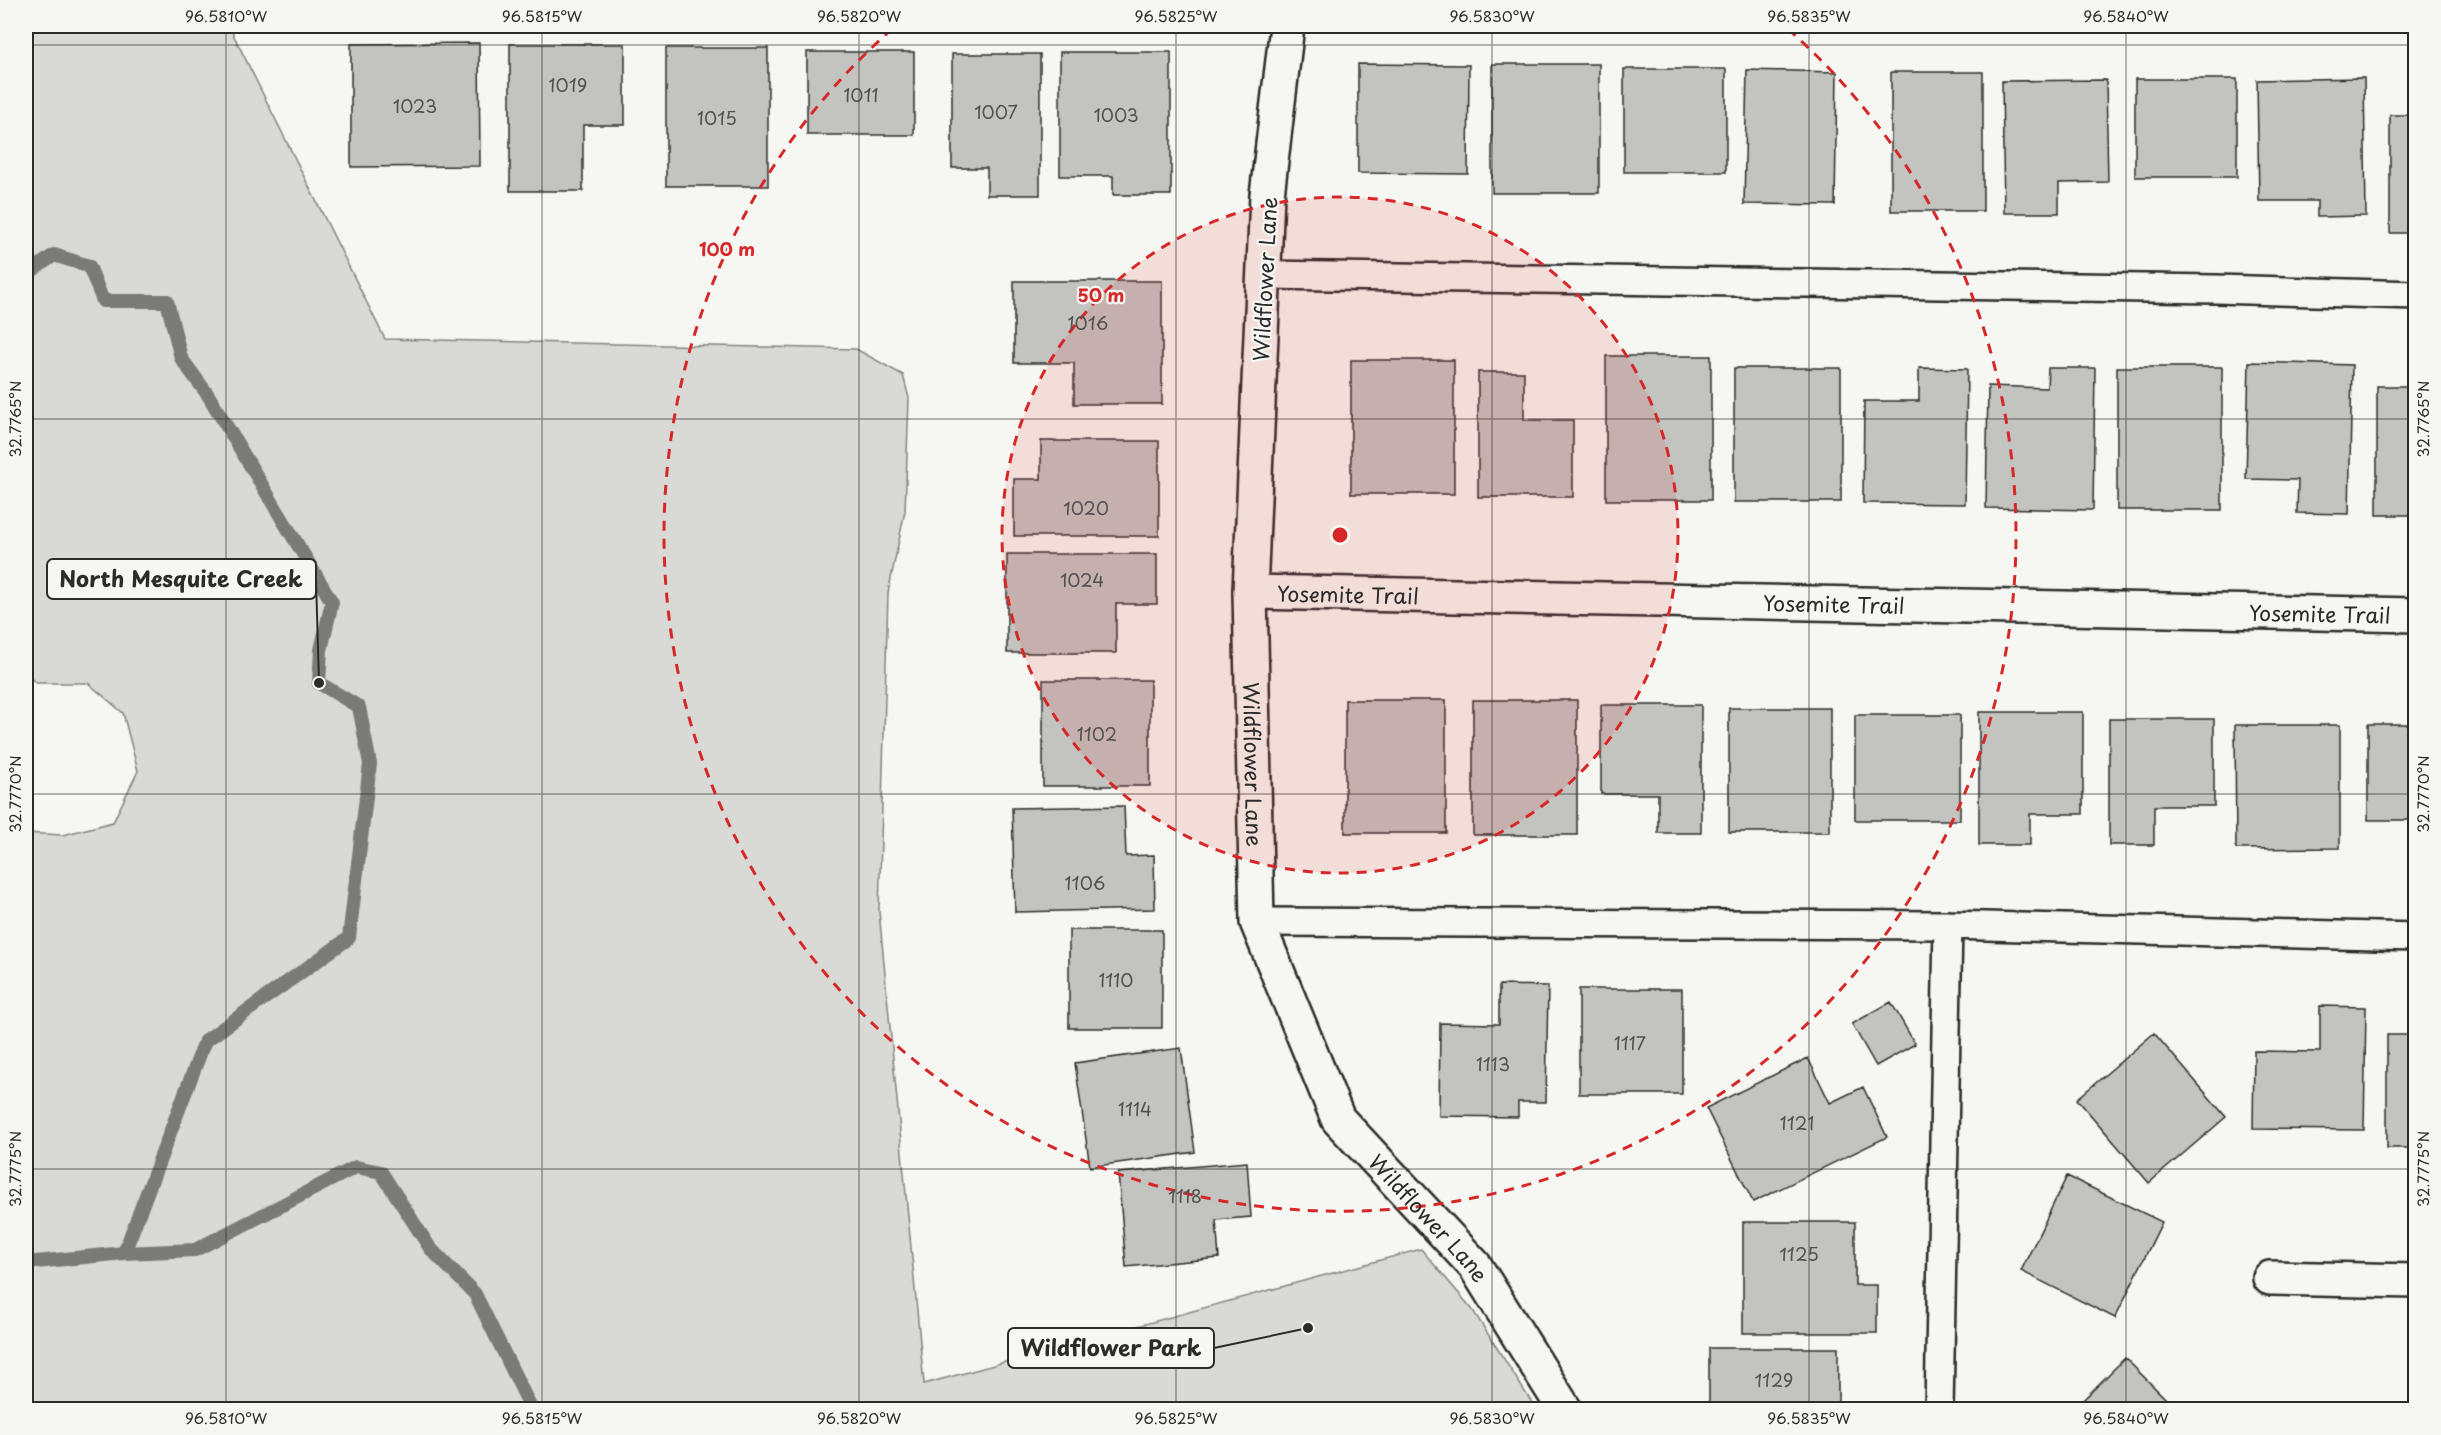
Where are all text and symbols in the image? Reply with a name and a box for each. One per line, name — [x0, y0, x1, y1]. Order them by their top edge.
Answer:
text: 96.5810°W — [185, 4, 268, 27]
text: 96.5815°W — [502, 4, 583, 27]
text: 96.5820°W — [817, 4, 902, 27]
text: 96.5825°W — [1135, 4, 1218, 27]
text: 96.5830°W — [1449, 4, 1535, 27]
text: 96.5835°W — [1767, 4, 1851, 27]
text: 96.5840°W — [2083, 4, 2169, 27]
house number: 1019 — [549, 71, 587, 98]
house number: 1011 — [843, 81, 879, 108]
house number: 1023 — [393, 92, 437, 119]
house number: 1007 — [974, 98, 1018, 125]
house number: 1003 — [1093, 101, 1139, 128]
house number: 1015 — [697, 104, 737, 131]
street label: Wildflower Lane — [1244, 196, 1284, 362]
text: 100 m — [699, 235, 755, 262]
text: 50 m — [1078, 281, 1124, 308]
house number: 1016 — [1068, 309, 1108, 336]
text: 32.7765°N — [3, 380, 26, 458]
text: 32.7765°N — [2411, 380, 2434, 458]
house number: 1020 — [1063, 494, 1109, 521]
centre of rings — [1330, 525, 1350, 545]
callout: North Mesquite Creek — [47, 559, 316, 599]
text: North Mesquite Creek — [59, 561, 303, 594]
house number: 1024 — [1060, 566, 1104, 593]
street label: Yosemite Trail — [1277, 577, 1419, 611]
street label: Yosemite Trail — [1763, 586, 1905, 621]
street label: Yosemite Trail — [2249, 596, 2391, 630]
street label: Wildflower Lane — [1236, 682, 1271, 847]
house number: 1102 — [1077, 720, 1117, 747]
text: 32.7770°N — [3, 755, 26, 833]
text: 32.7770°N — [2411, 755, 2434, 833]
house number: 1106 — [1065, 869, 1105, 896]
house number: 1110 — [1098, 966, 1134, 993]
house number: 1117 — [1614, 1029, 1646, 1056]
house number: 1113 — [1476, 1050, 1510, 1077]
house number: 1114 — [1118, 1095, 1152, 1122]
house number: 1121 — [1780, 1109, 1814, 1136]
text: 32.7775°N — [3, 1131, 26, 1207]
text: 32.7775°N — [2411, 1131, 2434, 1207]
street label: Wildflower Lane — [1362, 1146, 1497, 1288]
house number: 1118 — [1168, 1182, 1202, 1209]
house number: 1125 — [1779, 1240, 1819, 1267]
callout: Wildflower Park — [1008, 1328, 1214, 1368]
text: Wildflower Park — [1020, 1330, 1202, 1363]
house number: 1129 — [1755, 1366, 1793, 1393]
text: 96.5810°W — [185, 1406, 268, 1429]
text: 96.5815°W — [502, 1406, 583, 1429]
text: 96.5820°W — [817, 1406, 902, 1429]
text: 96.5825°W — [1135, 1406, 1218, 1429]
text: 96.5830°W — [1449, 1406, 1535, 1429]
text: 96.5835°W — [1767, 1406, 1851, 1429]
text: 96.5840°W — [2083, 1406, 2169, 1429]

